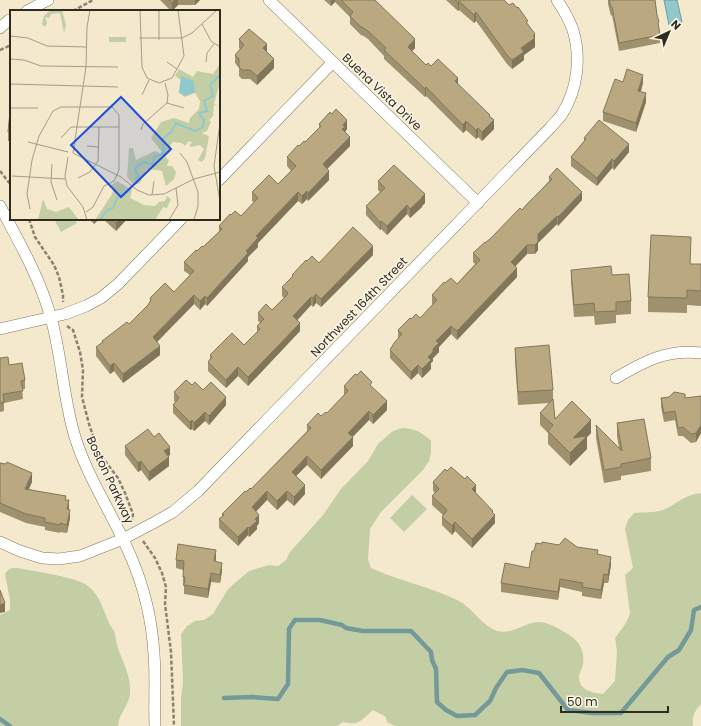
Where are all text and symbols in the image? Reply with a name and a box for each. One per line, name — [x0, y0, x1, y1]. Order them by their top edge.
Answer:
inset map — [10, 10, 220, 220]
north arrow — [649, 12, 689, 52]
text: N — [667, 16, 684, 33]
street label: Buena Vista Drive — [339, 49, 426, 134]
street label: Northwest 164th Street — [306, 253, 411, 360]
street label: Boston Parkway — [83, 433, 138, 526]
scale bar — [561, 688, 668, 714]
text: 50 m — [567, 693, 598, 710]

